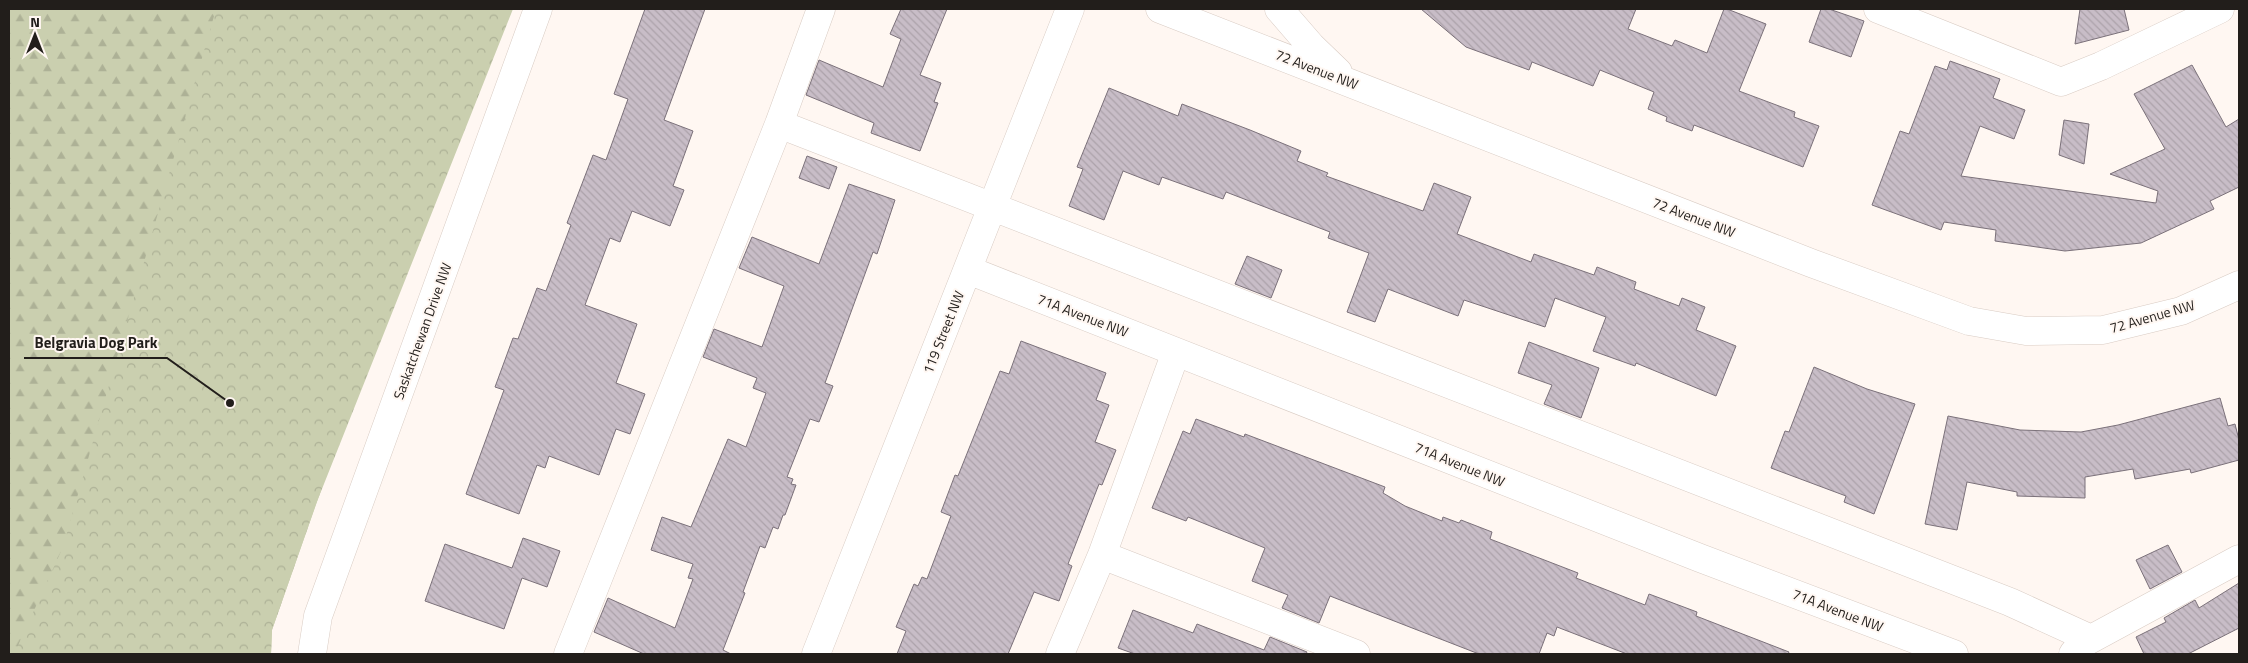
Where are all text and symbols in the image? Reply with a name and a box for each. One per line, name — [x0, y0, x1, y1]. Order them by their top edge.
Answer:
north arrow — [10, 10, 60, 60]
text: N — [30, 11, 40, 32]
street label: 72 Avenue NW — [1272, 44, 1362, 94]
street label: 72 Avenue NW — [1649, 192, 1739, 242]
street label: Saskatchewan Drive NW — [387, 260, 457, 402]
street label: 119 Street NW — [917, 287, 969, 377]
street label: 71A Avenue NW — [1034, 288, 1132, 342]
street label: 72 Avenue NW — [2107, 294, 2197, 338]
callout: Belgravia Dog Park — [24, 328, 167, 358]
text: Belgravia Dog Park — [35, 331, 158, 354]
street label: 71A Avenue NW — [1412, 436, 1508, 492]
street label: 71A Avenue NW — [1789, 583, 1887, 637]

